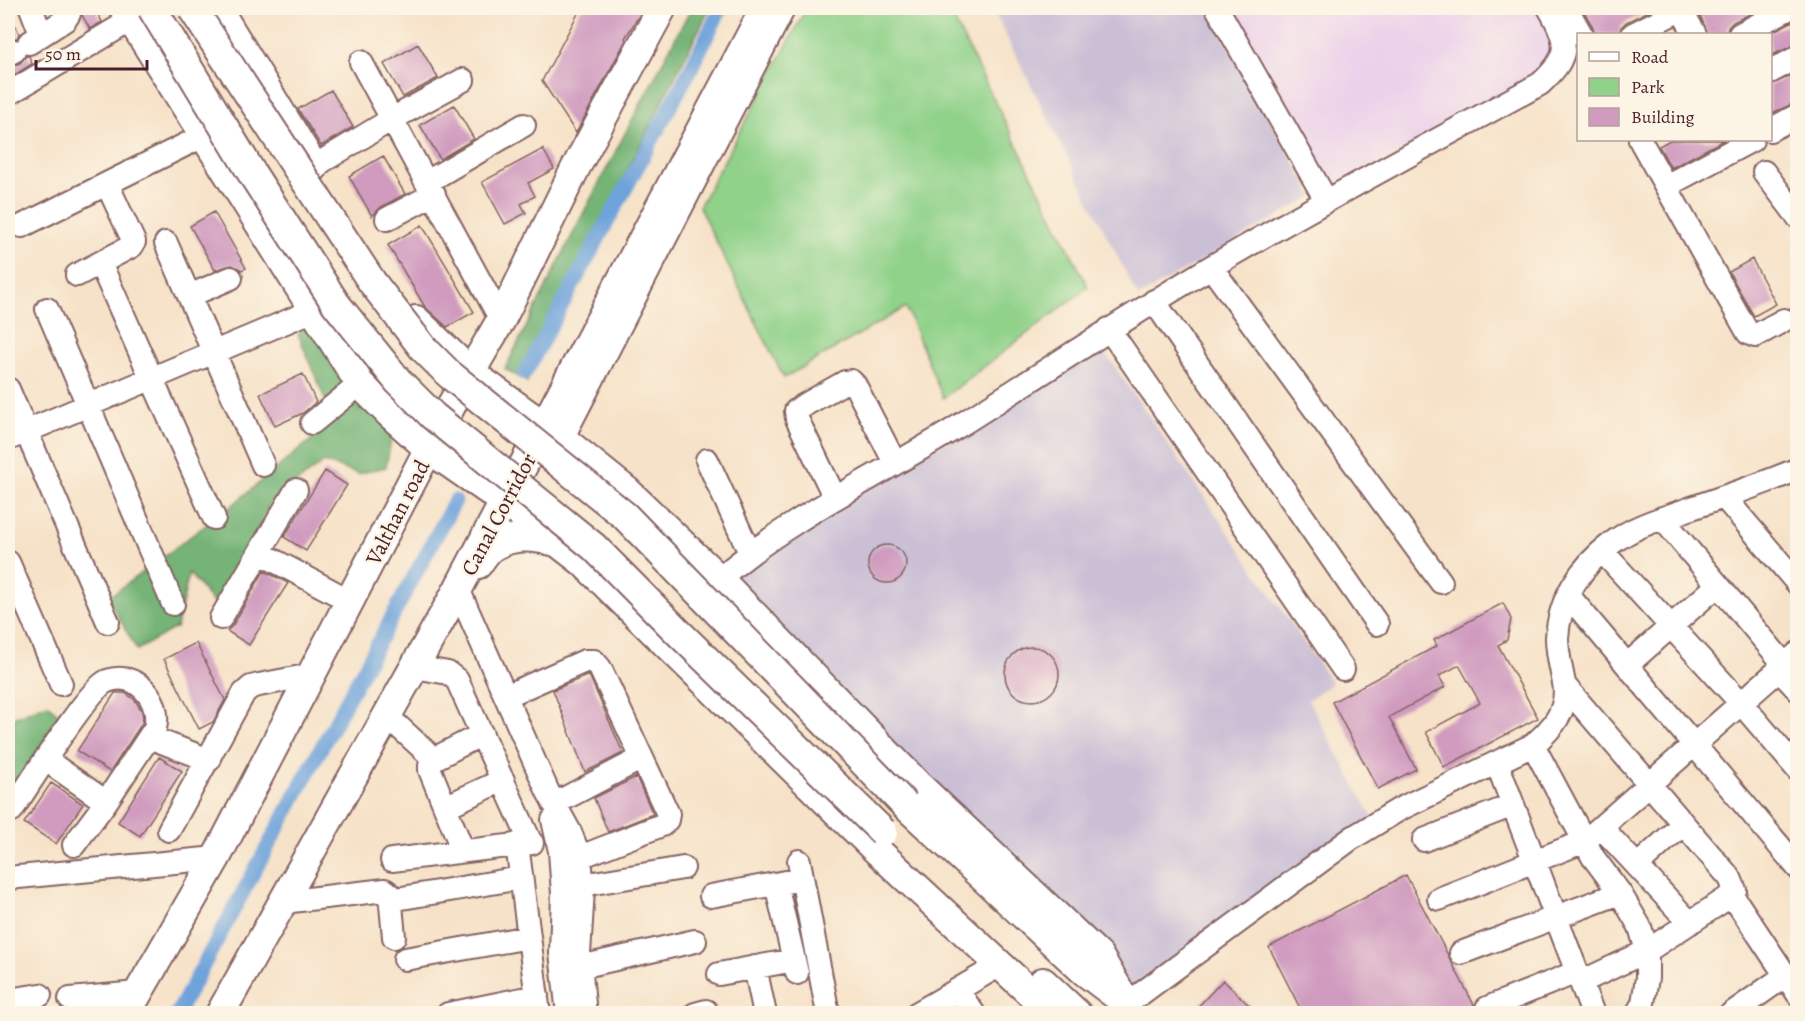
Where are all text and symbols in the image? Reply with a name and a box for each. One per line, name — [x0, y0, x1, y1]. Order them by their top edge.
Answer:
scale bar — [36, 33, 147, 71]
legend — [1577, 33, 1772, 141]
text: 50 m — [45, 42, 81, 66]
text: Road — [1631, 45, 1669, 69]
text: Park — [1631, 75, 1665, 99]
text: Building — [1631, 105, 1695, 129]
street label: Canal Corridor — [454, 448, 544, 581]
street label: Valthan road — [358, 455, 437, 571]

